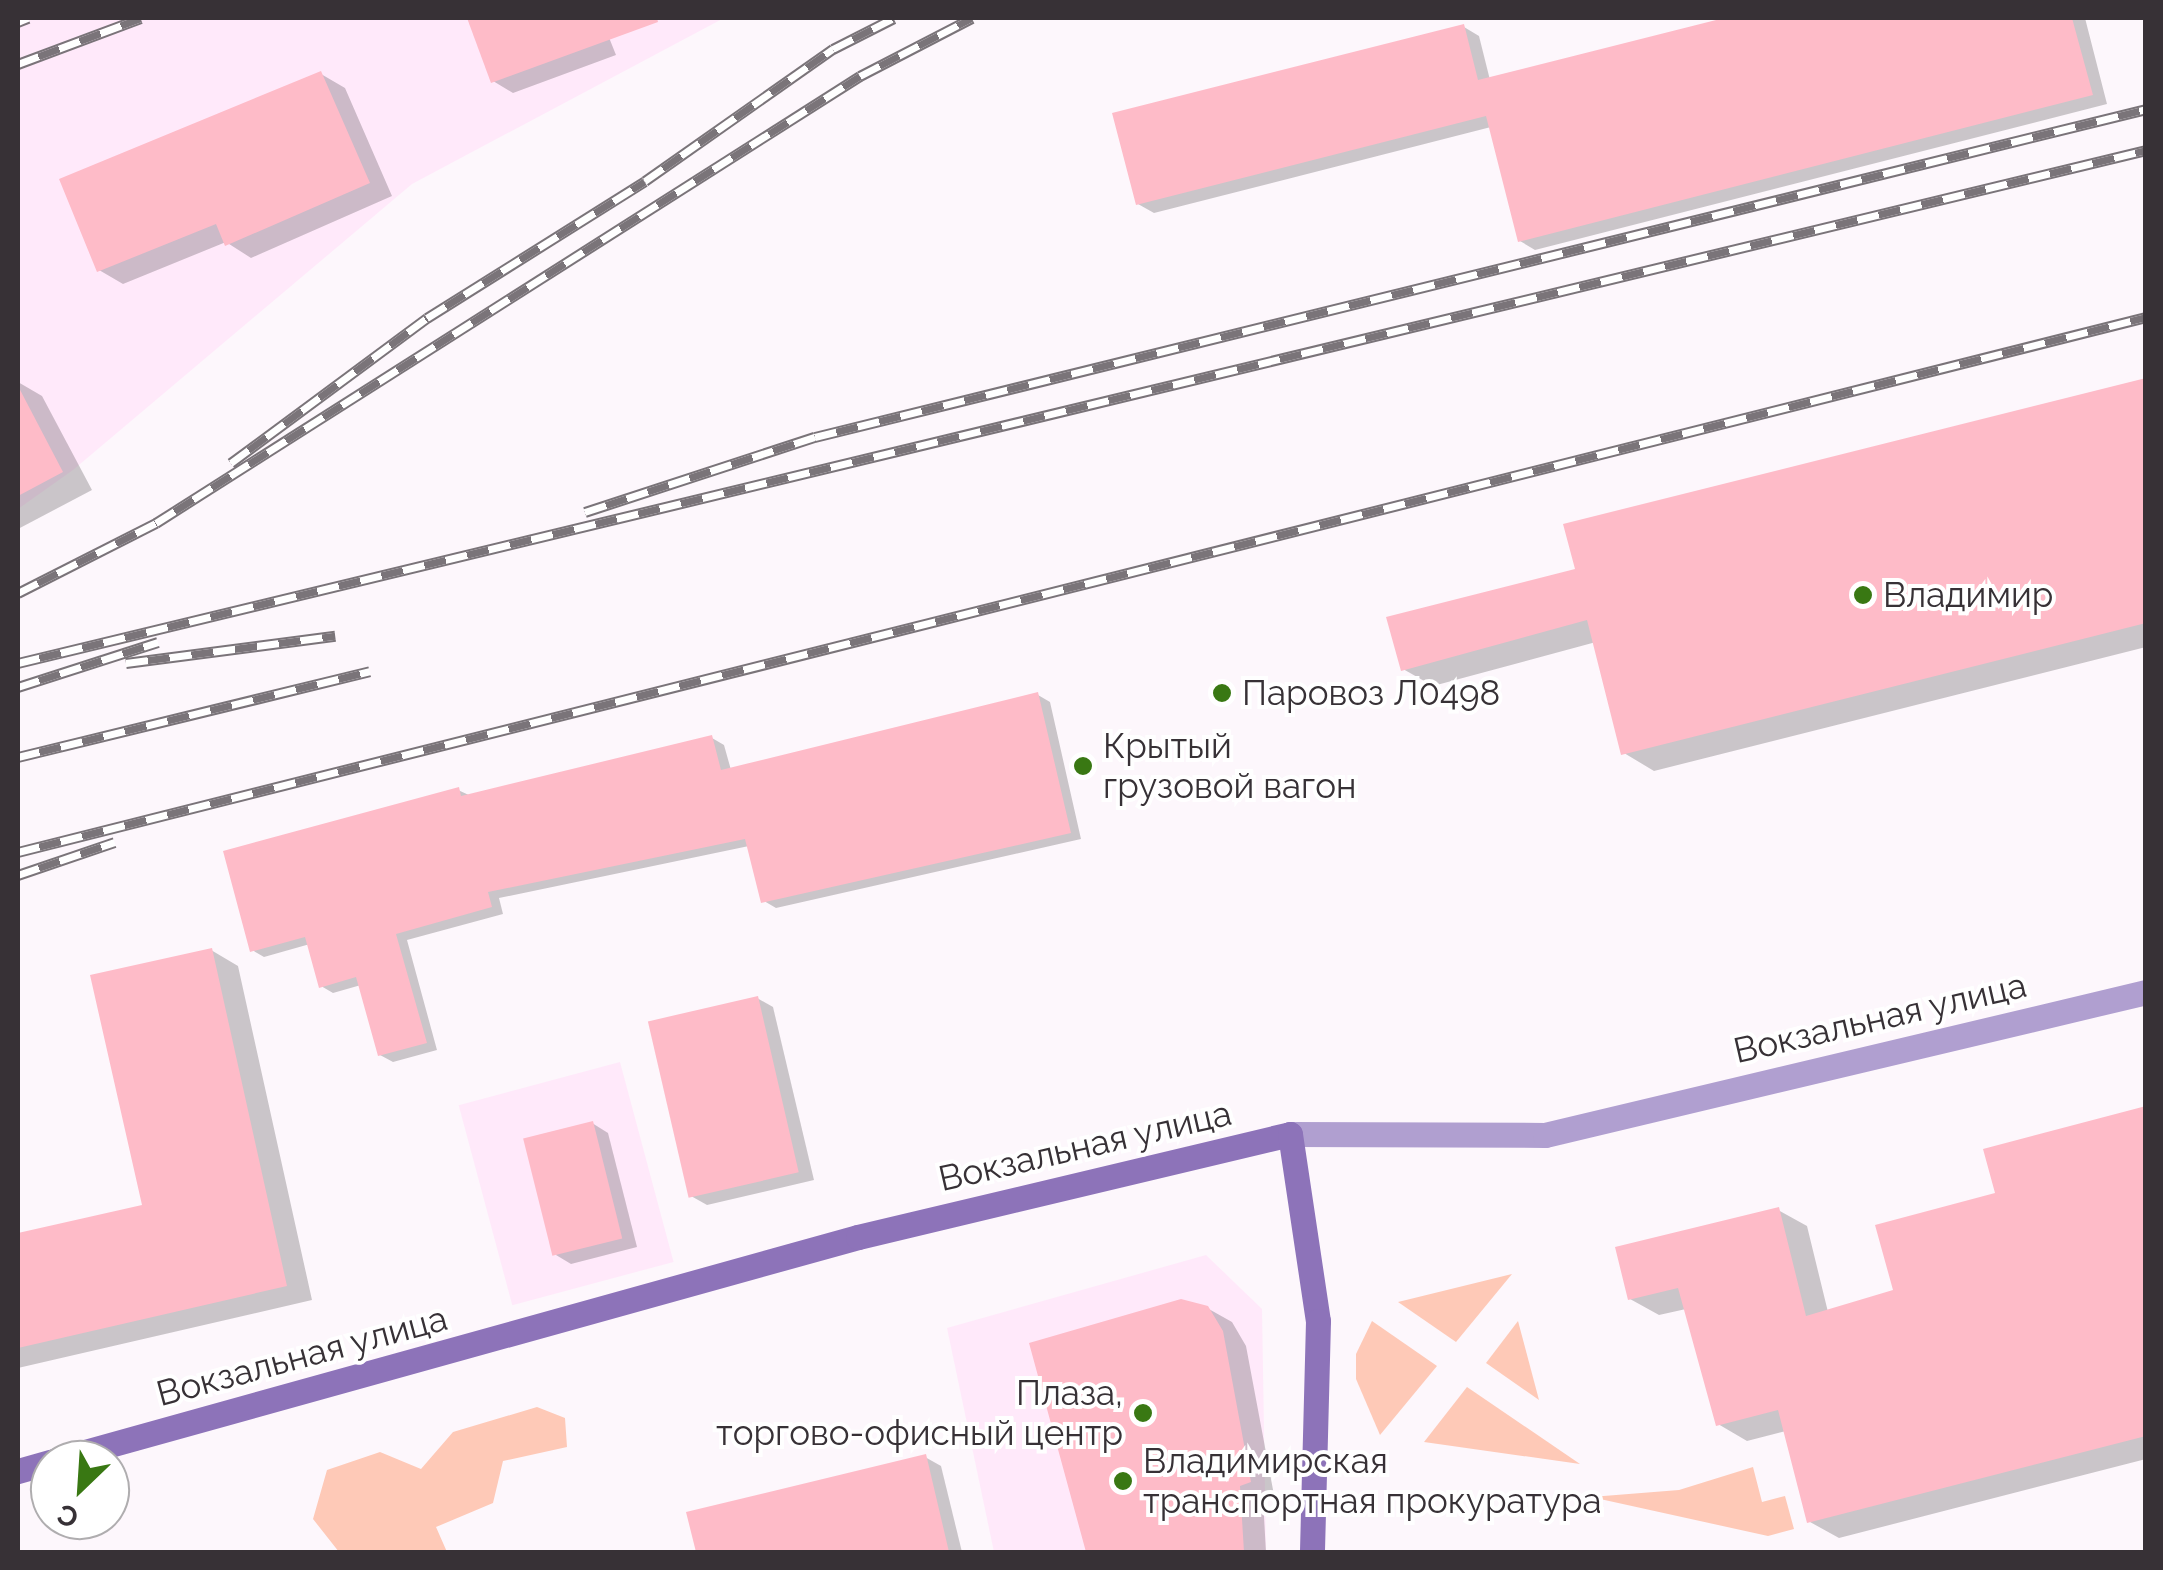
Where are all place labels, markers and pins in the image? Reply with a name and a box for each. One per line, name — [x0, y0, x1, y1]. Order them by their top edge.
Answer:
place label: Владимир — [1883, 574, 2053, 616]
marker: Владимир — [1852, 584, 1874, 606]
place label: Паровоз Л0498 — [1242, 672, 1500, 714]
marker: Паровоз Л0498 — [1211, 682, 1233, 704]
place label: Крытый грузовой вагон — [1103, 725, 1357, 807]
marker: Крытый грузовой вагон — [1072, 755, 1094, 777]
place label: Плаза, торгово-офисный центр — [716, 1372, 1123, 1454]
marker: Плаза, торгово-офисный центр — [1132, 1402, 1154, 1424]
place label: Владимирская транспортная прокуратура — [1143, 1440, 1602, 1522]
marker: Владимирская транспортная прокуратура — [1112, 1470, 1134, 1492]

